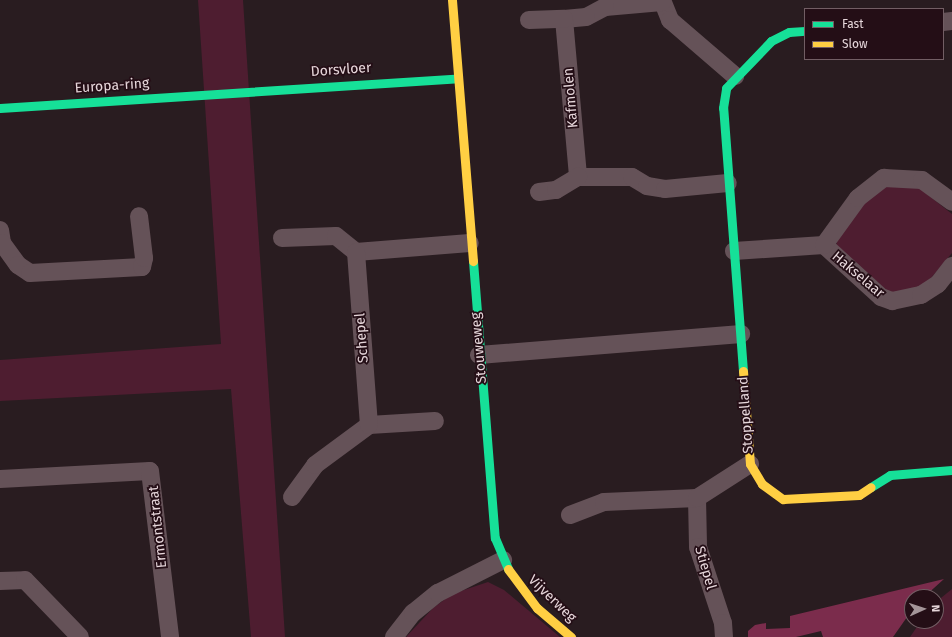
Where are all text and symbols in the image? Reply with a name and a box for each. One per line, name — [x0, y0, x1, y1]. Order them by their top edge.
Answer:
legend — [804, 8, 944, 60]
text: Fast — [842, 17, 864, 31]
text: Slow — [842, 37, 868, 51]
street label: Dorsvloer — [310, 59, 372, 81]
street label: Kafmolen — [560, 67, 582, 129]
street label: Europa-ring — [74, 75, 150, 97]
street label: Hakselaar — [828, 248, 888, 302]
street label: Schepel — [352, 312, 372, 364]
street label: Stouweweg — [468, 312, 490, 384]
street label: Stoppelland — [735, 376, 757, 454]
street label: Ermontstraat — [145, 485, 171, 569]
street label: Stiepel — [691, 544, 719, 592]
street label: Vijverweg — [524, 572, 580, 626]
north arrow — [904, 589, 944, 629]
text: N — [929, 604, 942, 612]

